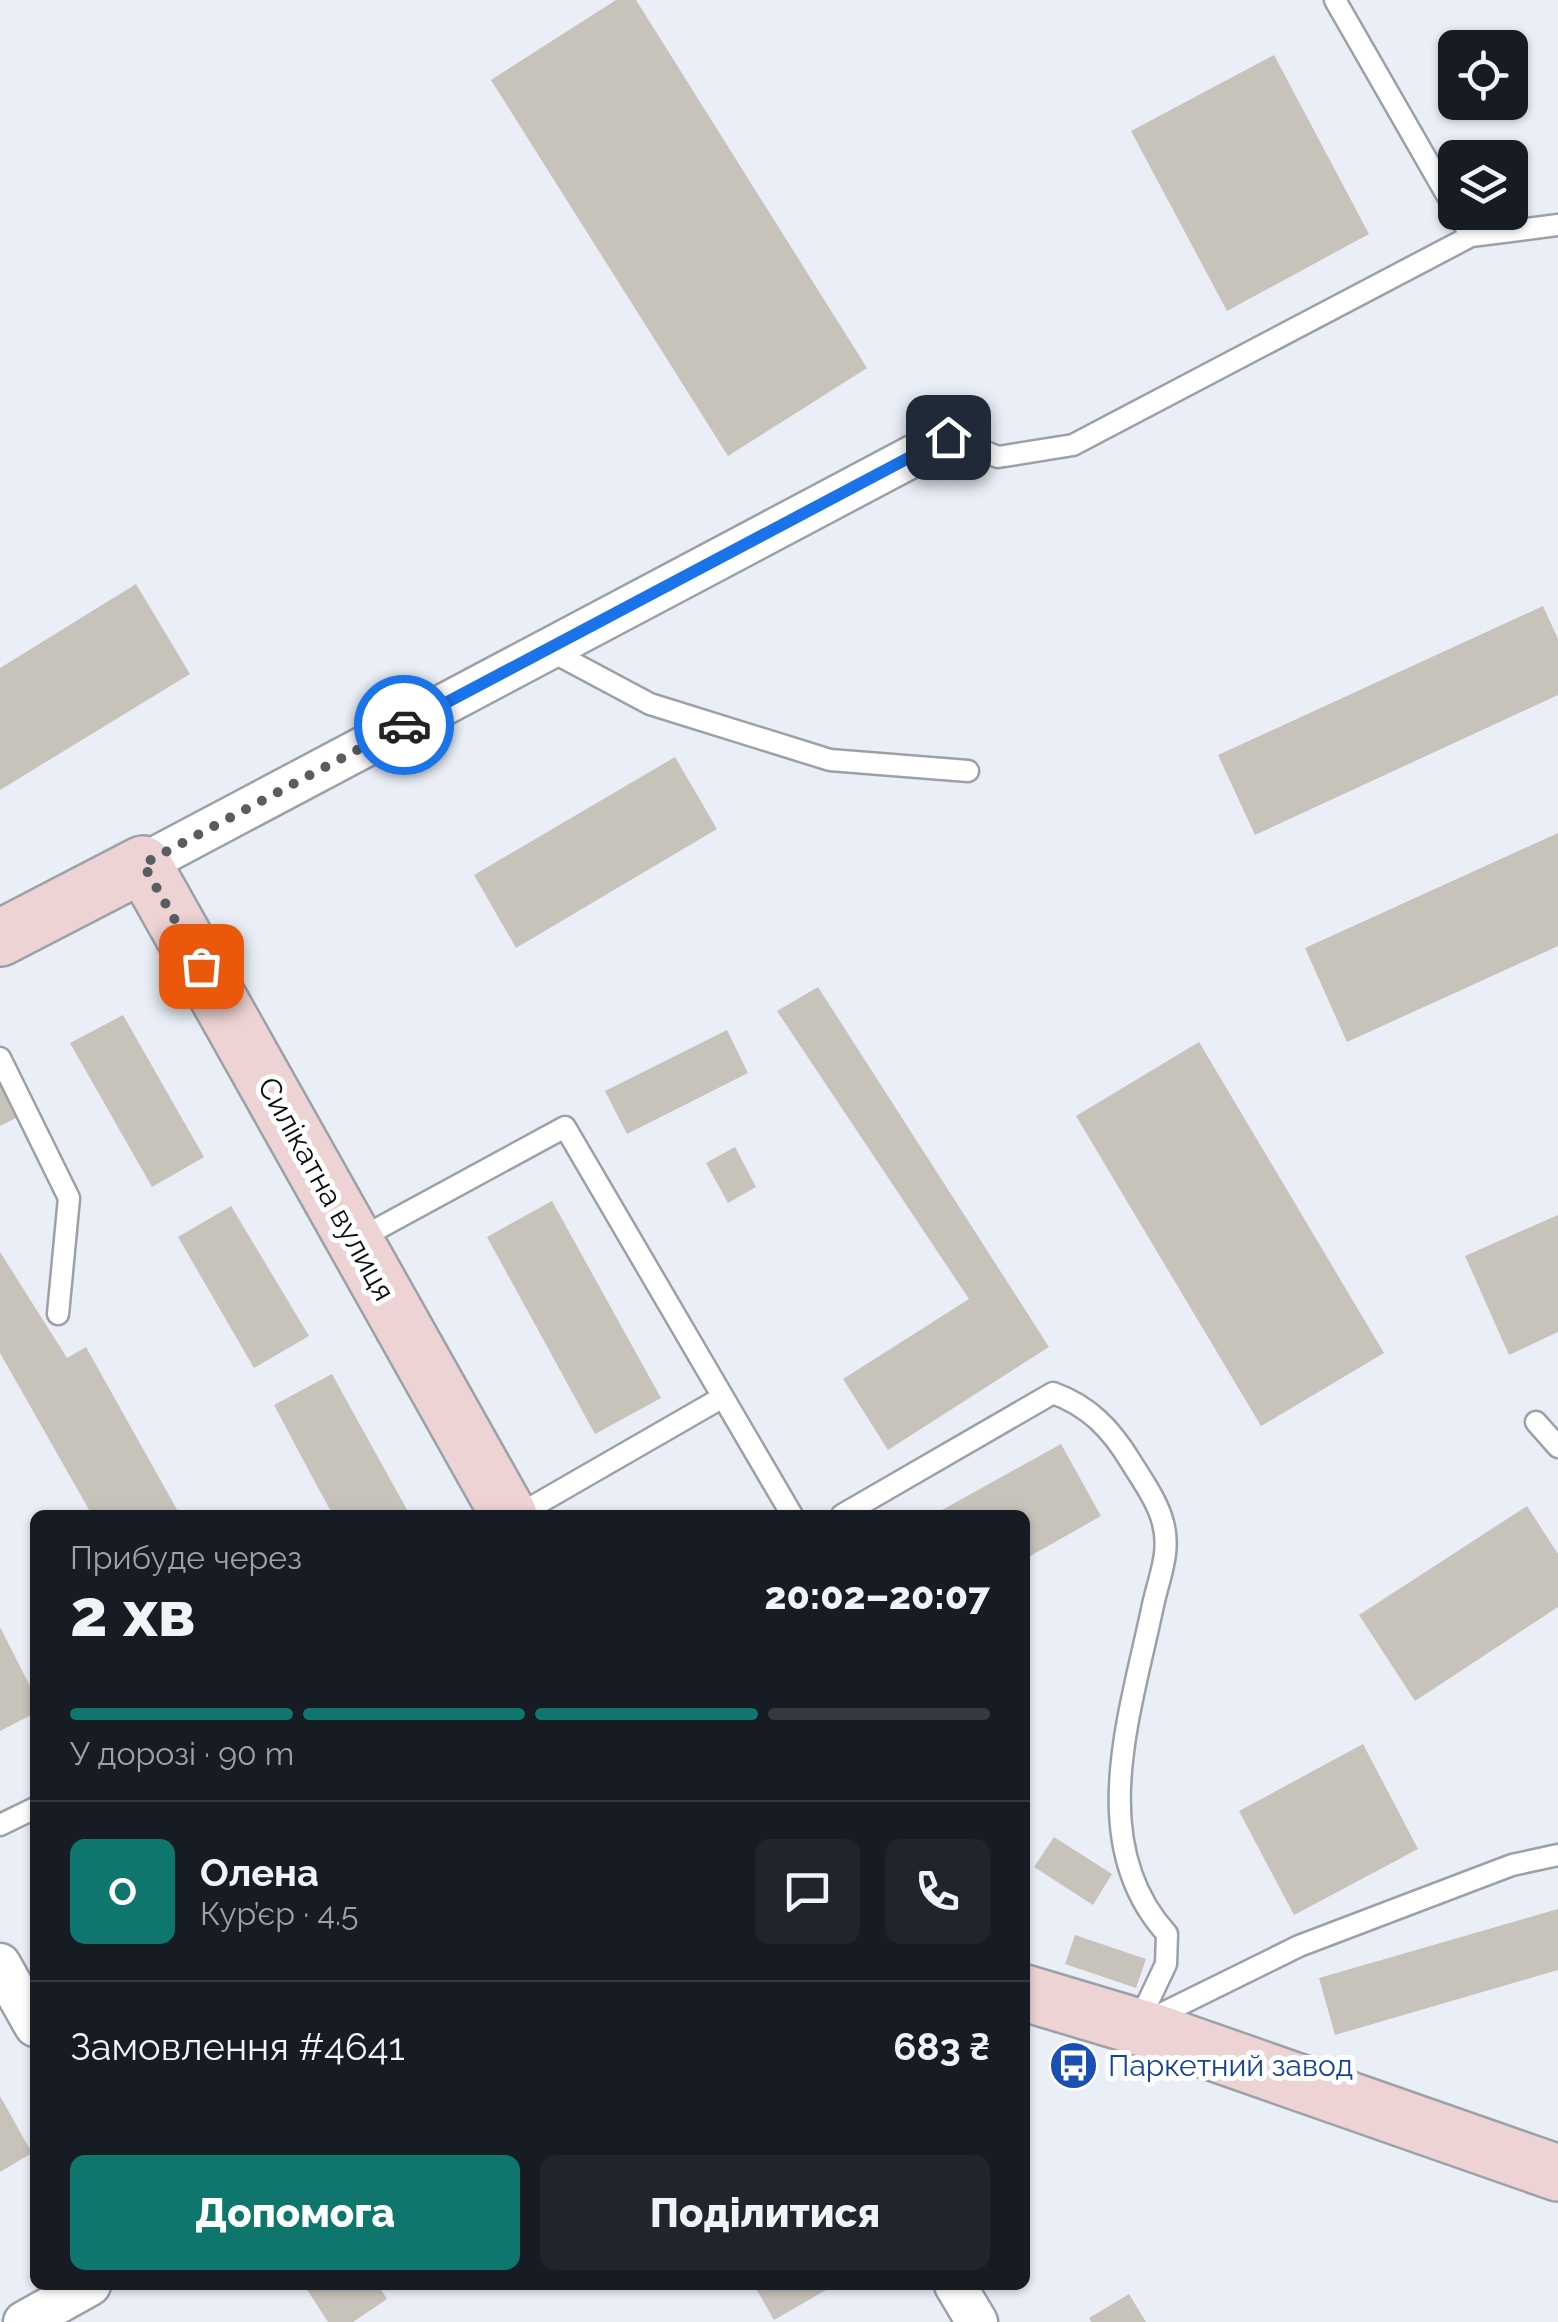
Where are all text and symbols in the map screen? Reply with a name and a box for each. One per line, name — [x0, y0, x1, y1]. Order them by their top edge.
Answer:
map controls — [1438, 30, 1528, 230]
button: locate — [1438, 30, 1528, 120]
button: layers — [1438, 140, 1528, 230]
pin — [906, 395, 991, 480]
icon: home — [921, 410, 976, 465]
courier — [354, 675, 454, 775]
icon: car — [377, 698, 432, 753]
pin — [159, 924, 244, 1009]
icon: bag — [174, 939, 229, 994]
street label: Силікатна вулиця — [251, 1071, 402, 1306]
text: Прибуде через — [70, 1539, 302, 1576]
text: 20:02–20:07 — [764, 1573, 990, 1618]
text: 2 хв — [70, 1575, 196, 1651]
text: У дорозі · 90 m — [70, 1735, 294, 1772]
button: chat — [755, 1839, 860, 1944]
button: phone — [885, 1839, 990, 1944]
text: Олена — [200, 1850, 319, 1895]
text: О — [108, 1869, 137, 1914]
text: Кур’єр · 4.5 — [200, 1895, 358, 1932]
text: Замовлення #4641 — [70, 2024, 405, 2069]
text: 683 ₴ — [893, 2024, 990, 2069]
bus stop icon: Паркетний завод — [1047, 2040, 1099, 2092]
place label: Паркетний завод — [1108, 2048, 1353, 2083]
button: Допомога — [70, 2155, 520, 2270]
button: Поділитися — [540, 2155, 990, 2270]

